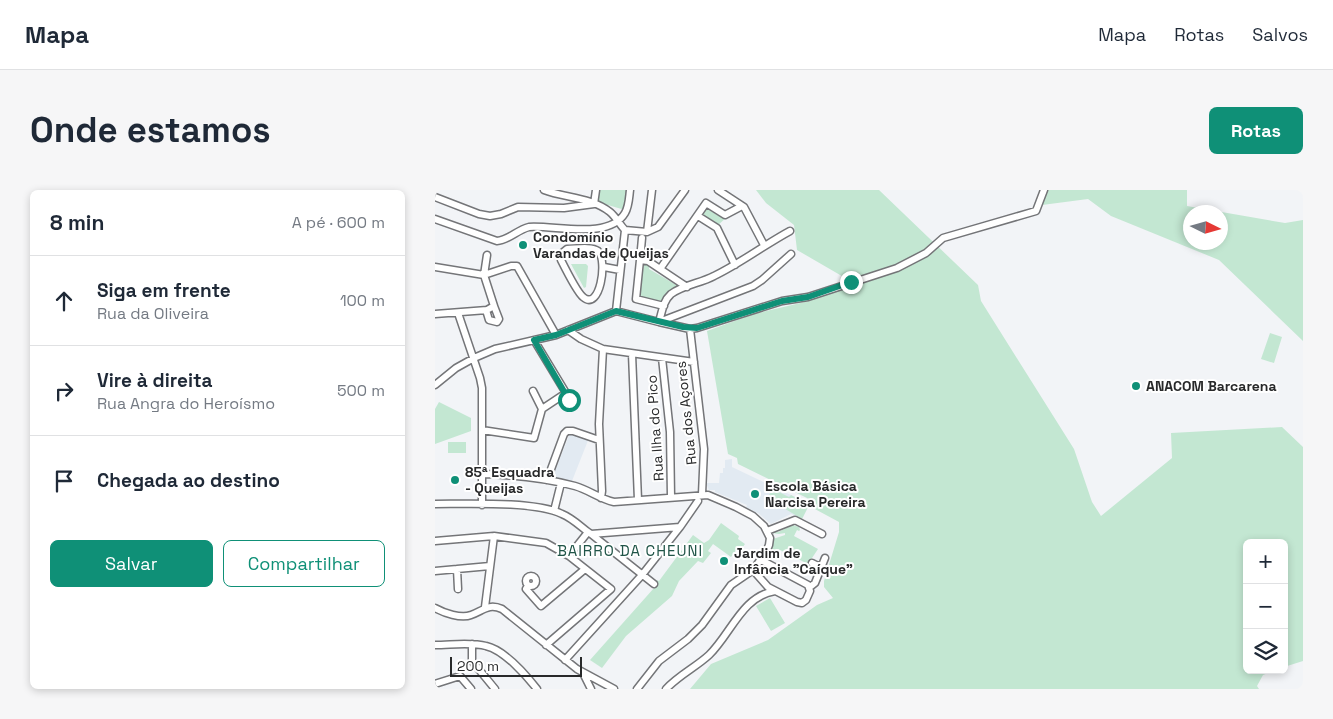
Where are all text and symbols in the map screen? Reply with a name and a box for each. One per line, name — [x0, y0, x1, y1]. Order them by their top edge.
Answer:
text: Mapa — [25, 19, 89, 50]
text: Mapa — [1098, 23, 1146, 46]
text: Rotas — [1174, 23, 1224, 46]
text: Salvos — [1252, 23, 1308, 46]
button: Rotas — [1209, 107, 1303, 154]
text: Onde estamos — [30, 108, 271, 152]
north arrow — [1183, 205, 1228, 250]
text: 8 min — [50, 209, 104, 236]
text: A pé · 600 m — [292, 212, 385, 233]
place label: Condomínio Varandas de Queijas — [533, 228, 669, 262]
marker: Condomínio Varandas de Queijas — [517, 239, 529, 251]
route end — [840, 271, 863, 294]
text: Siga em frente — [97, 278, 231, 303]
icon: ahead — [50, 287, 78, 315]
text: 100 m — [340, 290, 385, 311]
text: Rua da Oliveira — [97, 303, 209, 324]
street label: Rua dos Açores — [672, 360, 700, 466]
text: Vire à direita — [97, 368, 213, 393]
street label: Rua Ilha do Pico — [642, 374, 668, 482]
icon: right — [50, 377, 78, 405]
place label: ANACOM Barcarena — [1146, 377, 1277, 395]
text: 500 m — [337, 380, 385, 401]
marker: ANACOM Barcarena — [1130, 380, 1142, 392]
route start — [558, 389, 581, 412]
text: Rua Angra do Heroísmo — [97, 393, 275, 414]
place label: 85ª Esquadra - Queijas — [465, 463, 554, 497]
icon: arrive — [50, 467, 78, 495]
text: Chegada ao destino — [97, 468, 280, 493]
marker: 85ª Esquadra - Queijas — [449, 474, 461, 486]
place label: Escola Básica Narcisa Pereira — [765, 477, 866, 511]
marker: Escola Básica Narcisa Pereira — [749, 488, 761, 500]
map controls — [1243, 539, 1288, 674]
button: + — [1243, 539, 1288, 584]
button: Salvar — [50, 540, 213, 587]
button: Compartilhar — [223, 540, 385, 587]
district label: BAIRRO DA CHEUNI — [557, 541, 703, 560]
place label: Jardim de Infância "Caíque" — [734, 544, 853, 578]
marker: Jardim de Infância "Caíque" — [718, 555, 730, 567]
button: − — [1243, 584, 1288, 629]
button: layers — [1243, 629, 1288, 674]
scale bar — [450, 654, 583, 677]
text: 200 m — [457, 657, 499, 675]

